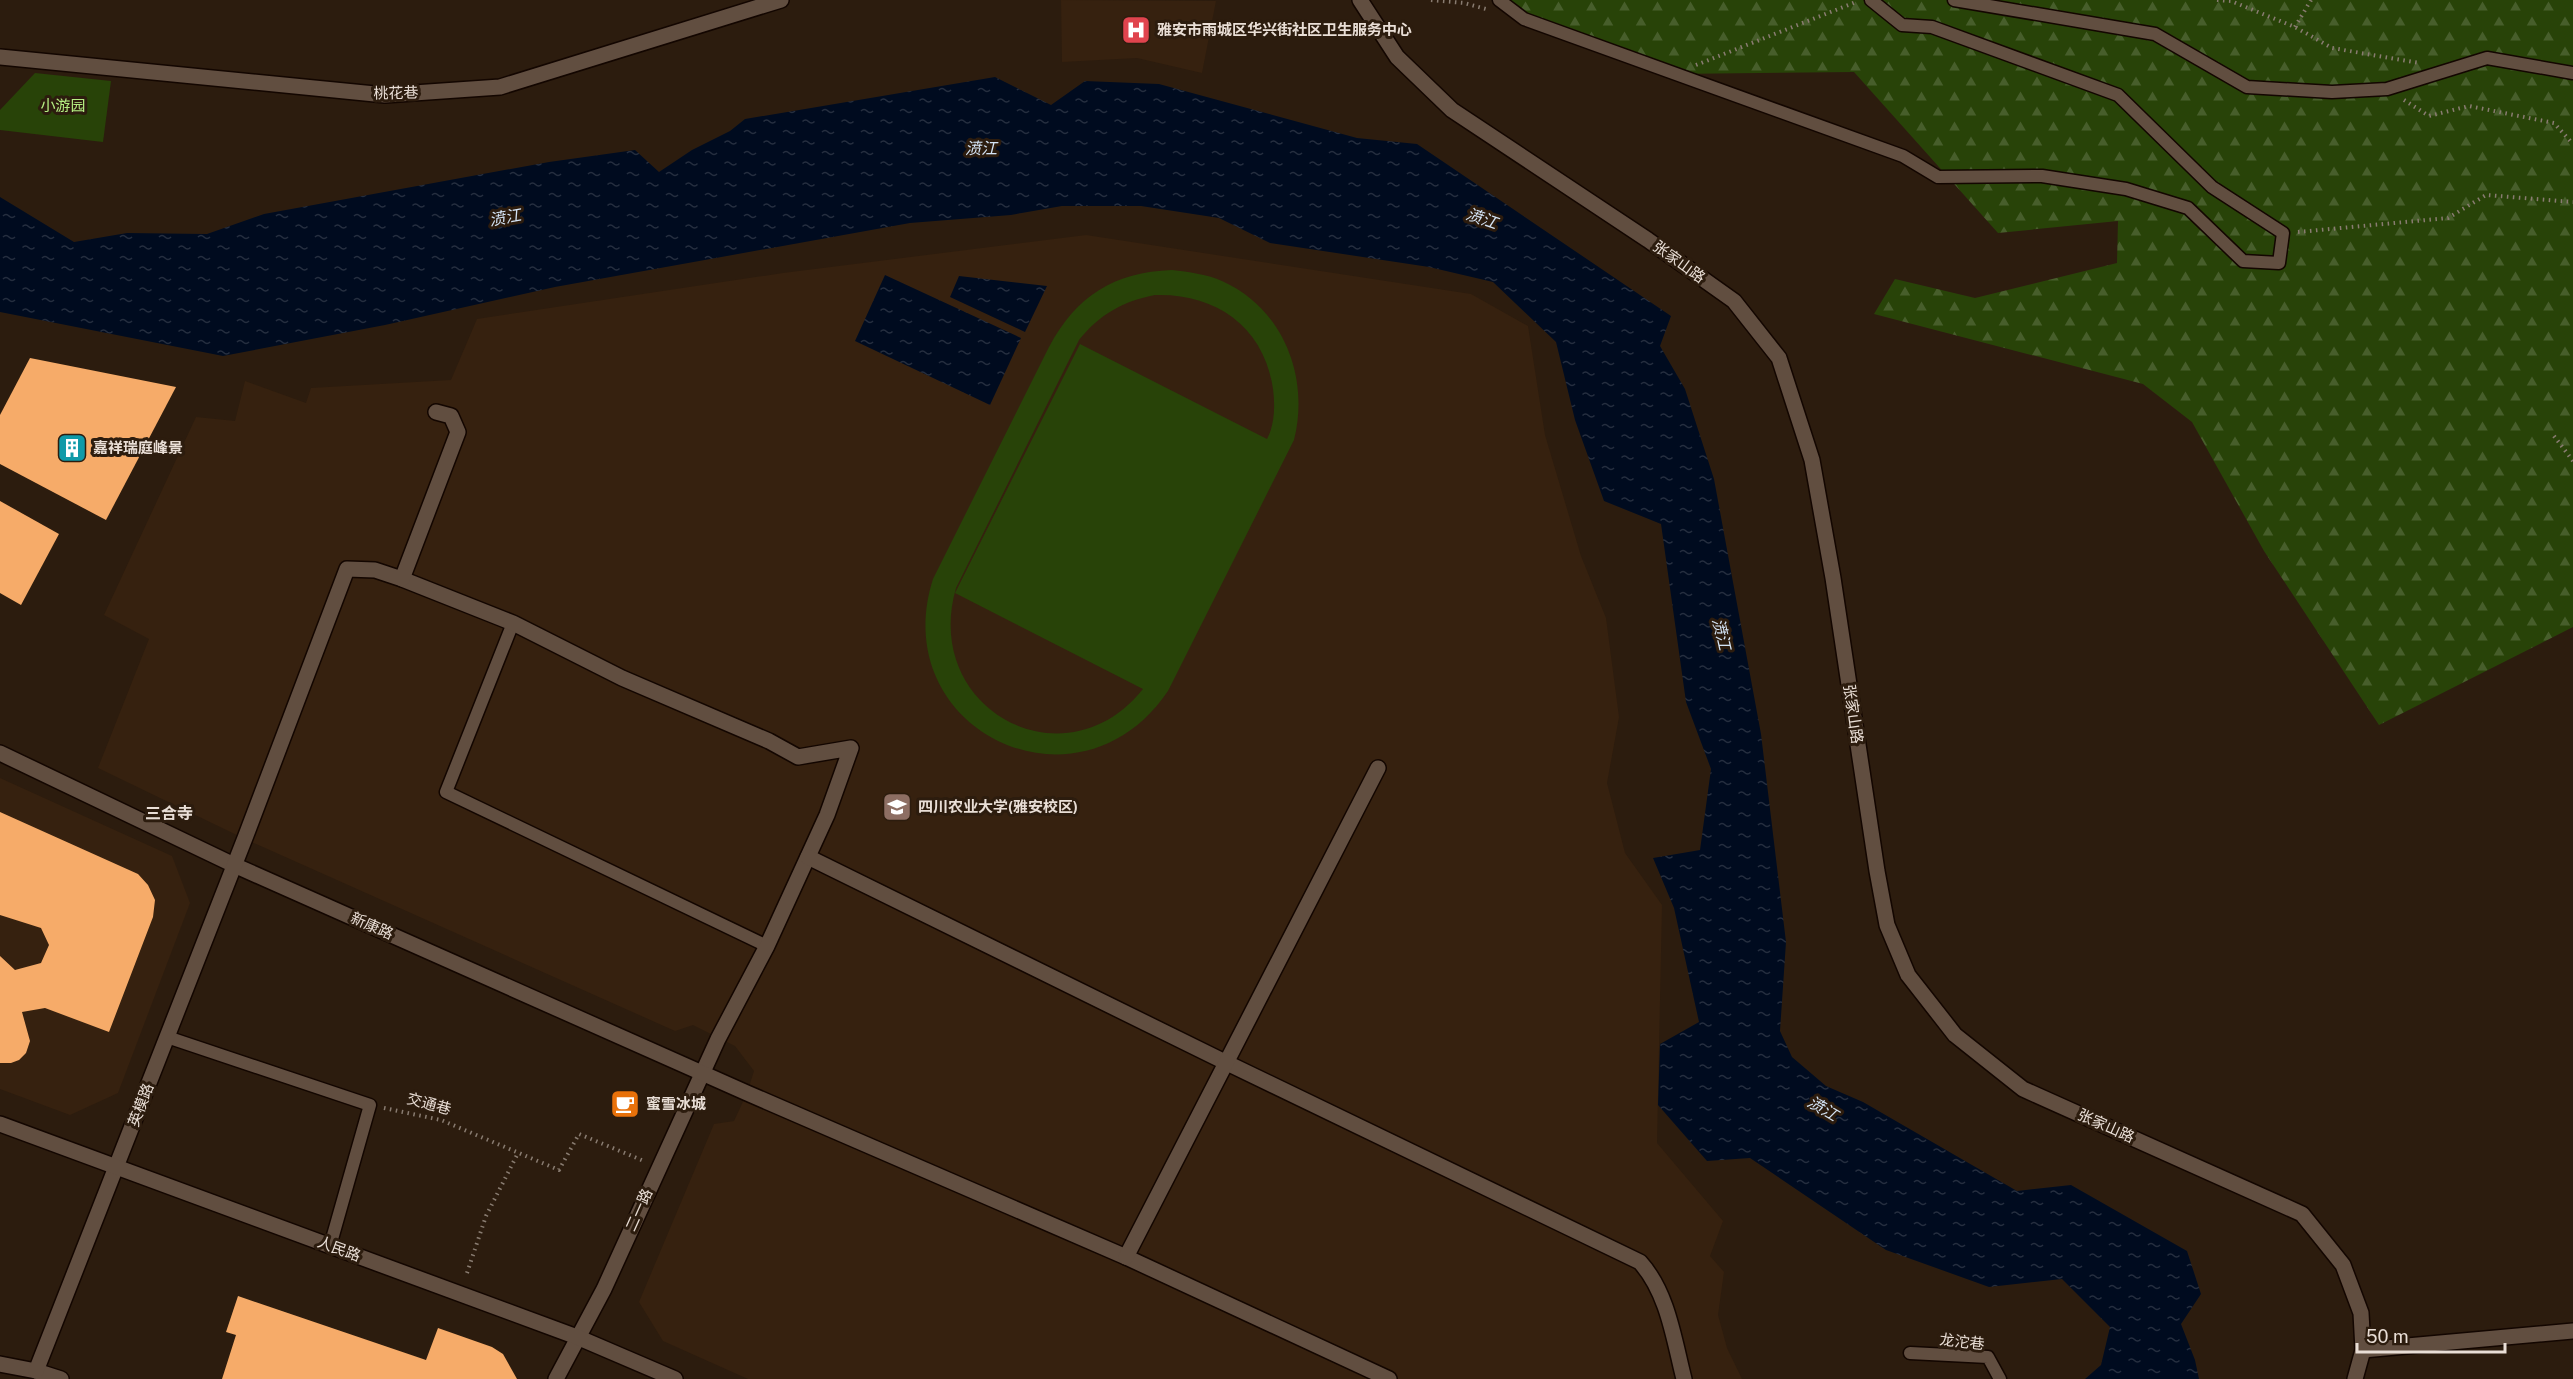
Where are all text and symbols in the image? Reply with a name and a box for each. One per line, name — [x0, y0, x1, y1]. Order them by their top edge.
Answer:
hospital icon: 雅安市雨城区华兴街社区卫生服务中心 — [1120, 14, 1152, 46]
place label: 雅安市雨城区华兴街社区卫生服务中心 — [1157, 21, 1412, 38]
street label: 桃花巷 — [373, 84, 419, 101]
park label: 小游园 — [40, 97, 86, 114]
water label: 𣸣江 — [965, 139, 999, 158]
water label: 𣸣江 — [1464, 204, 1502, 233]
water label: 𣸣江 — [488, 205, 524, 230]
street label: 张家山路 — [1650, 237, 1709, 286]
building icon: 嘉祥瑞庭峰景 — [56, 432, 88, 464]
place label: 嘉祥瑞庭峰景 — [93, 439, 183, 456]
water label: 𣸣江 — [1709, 616, 1735, 654]
street label: 张家山路 — [1841, 683, 1866, 745]
school or university icon: 四川农业大学(雅安校区) — [881, 791, 913, 823]
place label: 四川农业大学(雅安校区) — [918, 798, 1078, 815]
district label: 三合寺 — [145, 804, 193, 823]
street label: 新康路 — [348, 909, 396, 942]
street label: 英模路 — [125, 1081, 157, 1129]
cafe icon: 蜜雪冰城 — [609, 1088, 641, 1120]
street label: 交通巷 — [405, 1089, 453, 1118]
water label: 𣸣江 — [1804, 1092, 1843, 1126]
place label: 蜜雪冰城 — [646, 1095, 706, 1112]
street label: 张家山路 — [2075, 1106, 2137, 1146]
street label: 二一路 — [622, 1186, 655, 1234]
street label: 人民路 — [315, 1233, 363, 1264]
scale bar — [2357, 1316, 2506, 1354]
text: 50 m — [2366, 1326, 2409, 1347]
street label: 龙沱巷 — [1939, 1331, 1985, 1352]

